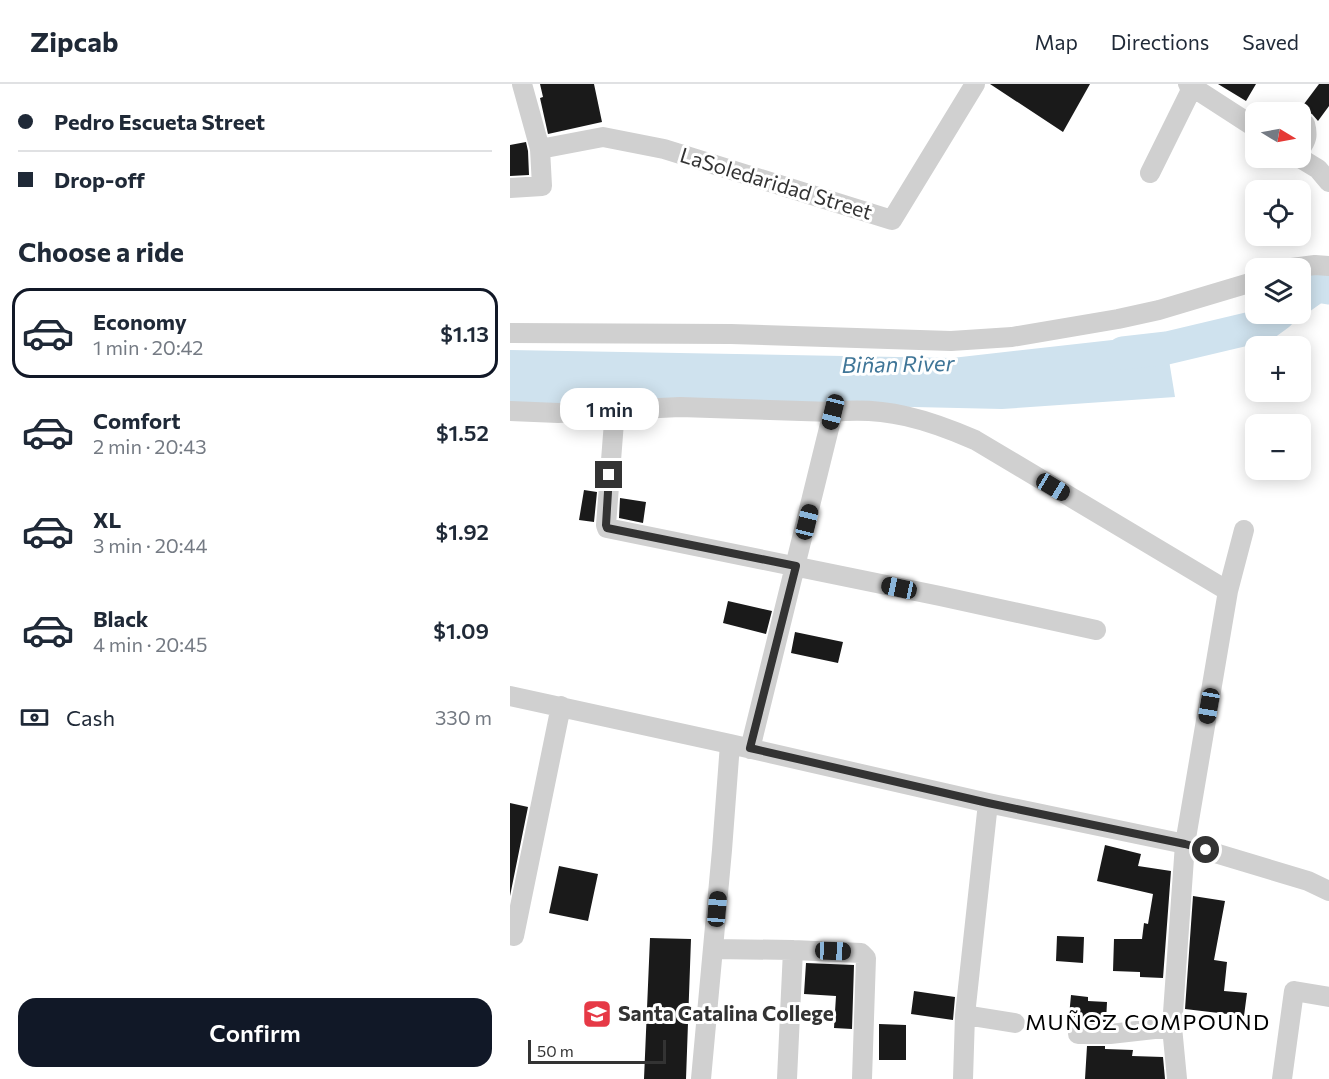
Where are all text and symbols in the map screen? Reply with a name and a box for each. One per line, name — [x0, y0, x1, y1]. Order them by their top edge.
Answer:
text: Zipcab — [30, 24, 119, 58]
text: Map — [1035, 29, 1078, 54]
text: Directions — [1111, 29, 1209, 54]
text: Saved — [1242, 29, 1299, 54]
north arrow — [1245, 102, 1311, 168]
map controls — [1245, 102, 1311, 480]
text: Pedro Escueta Street — [54, 108, 265, 135]
street label: LaSoledaridad Street — [677, 141, 876, 224]
text: Drop-off — [54, 166, 145, 193]
button: locate — [1245, 180, 1311, 246]
text: Choose a ride — [18, 235, 184, 268]
button: layers — [1245, 258, 1311, 324]
icon: car — [21, 306, 75, 360]
text: Economy — [93, 308, 187, 335]
text: $1.13 — [440, 320, 489, 347]
text: 1 min · 20:42 — [93, 335, 203, 359]
button: + — [1245, 336, 1311, 402]
water label: Biñan River — [841, 349, 956, 378]
callout: 1 min — [560, 388, 658, 430]
car — [820, 392, 846, 432]
text: 1 min — [586, 397, 633, 421]
icon: car — [21, 405, 75, 459]
text: Comfort — [93, 407, 181, 434]
button: − — [1245, 414, 1311, 480]
text: $1.52 — [436, 419, 489, 446]
text: 2 min · 20:43 — [93, 434, 207, 458]
route end — [595, 461, 622, 488]
car — [1033, 470, 1073, 504]
car — [794, 502, 820, 542]
icon: car — [21, 504, 75, 558]
text: XL — [93, 506, 121, 533]
text: $1.92 — [436, 518, 489, 545]
text: 3 min · 20:44 — [93, 533, 207, 557]
car — [880, 575, 918, 601]
icon: car — [21, 603, 75, 657]
text: Black — [93, 605, 148, 632]
text: $1.09 — [433, 617, 489, 644]
text: 4 min · 20:45 — [93, 632, 208, 656]
car — [1197, 687, 1221, 725]
icon: cash — [18, 701, 51, 734]
text: Cash — [66, 704, 115, 731]
text: 330 m — [435, 705, 492, 729]
route start — [1192, 836, 1219, 863]
car — [706, 890, 728, 928]
car — [815, 941, 851, 961]
button: Confirm — [18, 998, 492, 1067]
school or university icon: Santa Catalina College — [581, 998, 613, 1030]
place label: Santa Catalina College — [618, 1000, 834, 1025]
district label: MUÑOZ COMPOUND — [1025, 1008, 1271, 1035]
scale bar — [528, 1037, 666, 1064]
text: 50 m — [537, 1041, 574, 1060]

